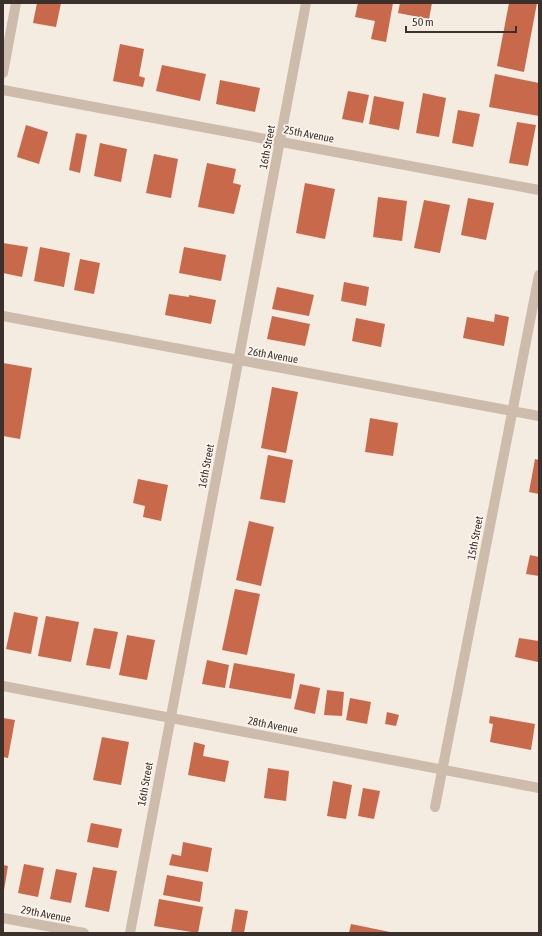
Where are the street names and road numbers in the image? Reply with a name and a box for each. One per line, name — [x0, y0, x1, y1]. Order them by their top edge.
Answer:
street label: 25th Avenue — [283, 123, 335, 145]
street label: 16th Street — [257, 124, 277, 170]
street label: 26th Avenue — [247, 345, 299, 365]
street label: 16th Street — [196, 443, 216, 489]
street label: 15th Street — [465, 515, 485, 561]
street label: 28th Avenue — [247, 714, 299, 736]
street label: 16th Street — [135, 761, 155, 807]
street label: 29th Avenue — [20, 903, 72, 925]

